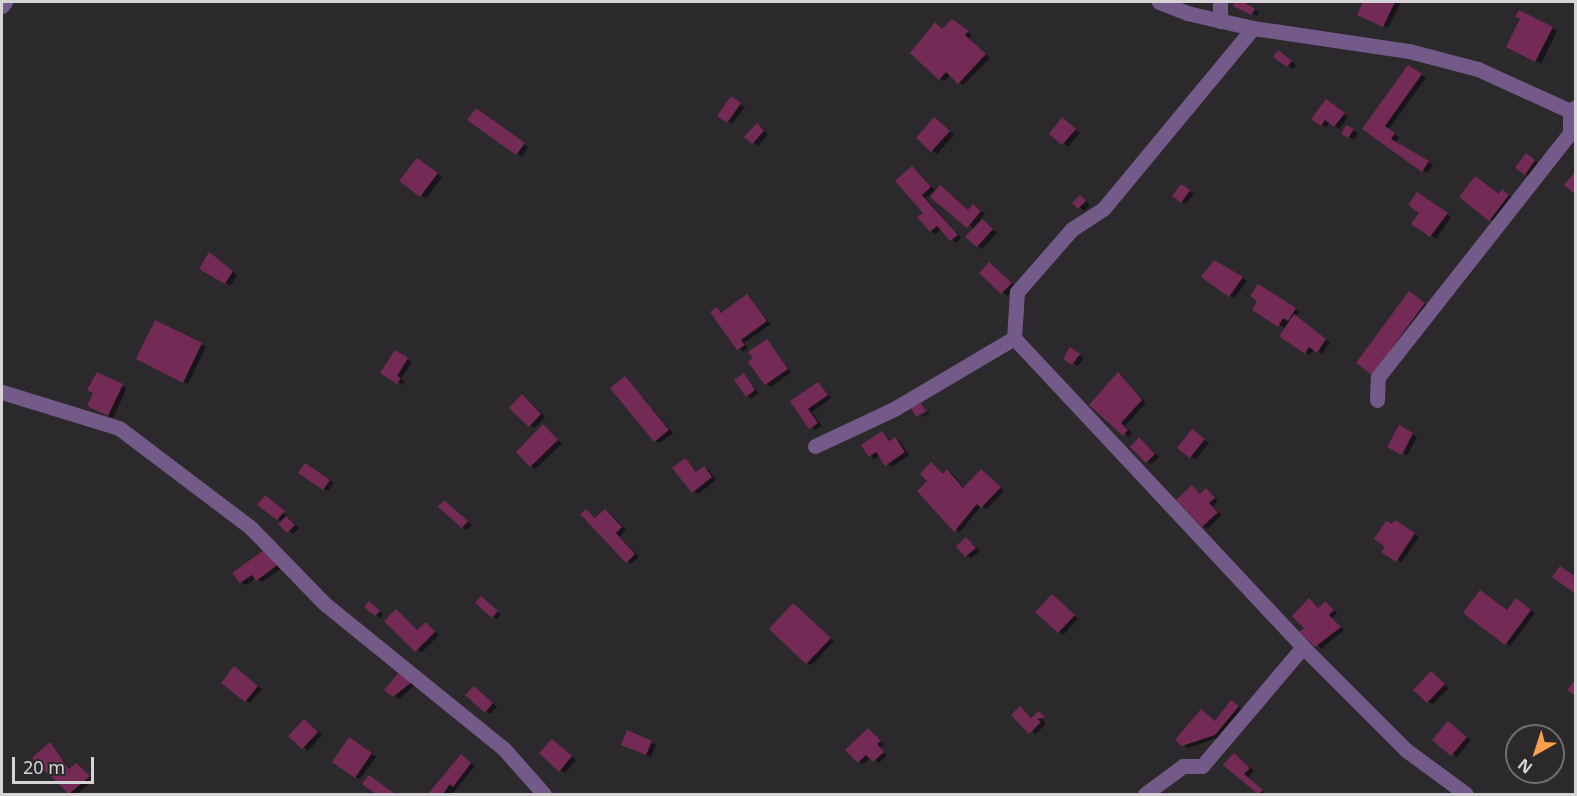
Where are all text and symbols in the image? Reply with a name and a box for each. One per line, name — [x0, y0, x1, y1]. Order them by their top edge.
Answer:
north arrow — [1505, 724, 1565, 784]
scale bar — [15, 745, 98, 783]
text: N — [1513, 754, 1537, 779]
text: 20 m — [23, 755, 65, 779]

